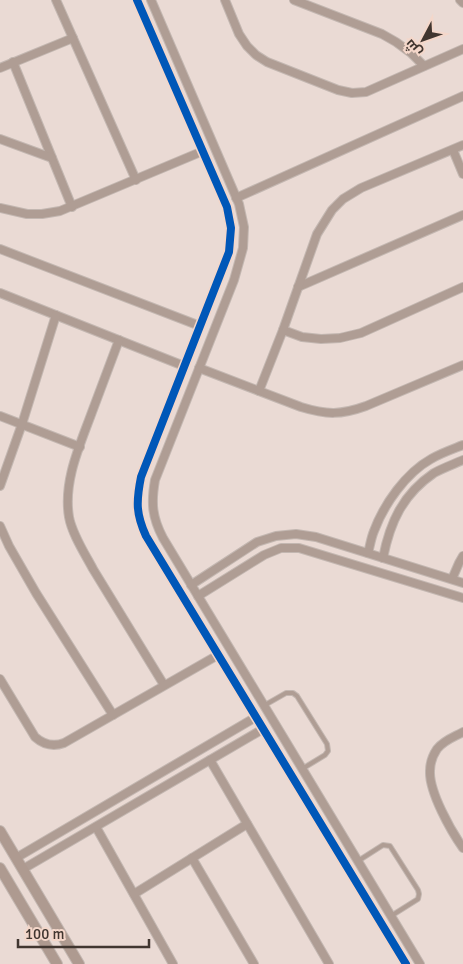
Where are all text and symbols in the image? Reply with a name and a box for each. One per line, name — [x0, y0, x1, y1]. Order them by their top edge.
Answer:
north arrow — [398, 15, 448, 65]
text: ش — [401, 36, 426, 61]
scale bar — [18, 916, 149, 948]
text: 100 m — [25, 925, 65, 943]

